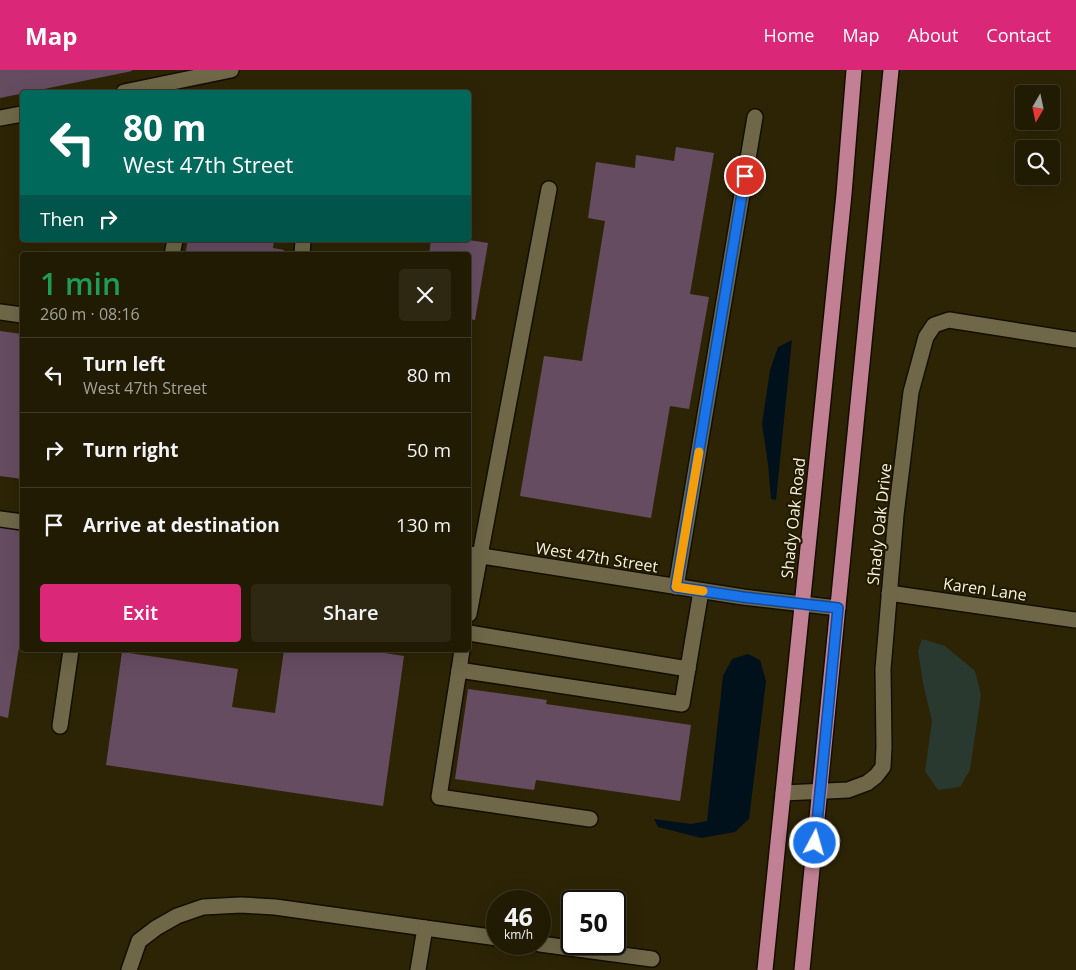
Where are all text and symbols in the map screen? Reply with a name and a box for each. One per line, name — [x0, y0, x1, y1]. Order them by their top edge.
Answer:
text: Map — [25, 19, 77, 52]
text: Home — [764, 23, 814, 47]
text: Map — [842, 23, 880, 47]
text: About — [908, 23, 958, 47]
text: Contact — [986, 23, 1051, 47]
north arrow — [1015, 85, 1060, 130]
map controls — [1015, 85, 1060, 185]
text: 80 m — [123, 104, 206, 151]
icon: left — [40, 110, 105, 175]
button: search — [1015, 140, 1060, 185]
text: West 47th Street — [123, 149, 293, 179]
pin — [724, 155, 766, 197]
icon: arrive — [731, 162, 759, 190]
icon: right — [94, 205, 122, 233]
text: Then — [40, 206, 84, 232]
text: 1 min — [40, 263, 121, 304]
button: close — [399, 269, 451, 321]
text: 260 m · 08:16 — [40, 303, 140, 325]
text: Turn left — [83, 351, 165, 377]
icon: left — [40, 361, 68, 389]
text: 80 m — [407, 362, 451, 388]
text: West 47th Street — [83, 377, 207, 399]
icon: right — [40, 436, 68, 464]
text: Turn right — [83, 437, 178, 463]
text: 50 m — [407, 437, 451, 463]
street label: Shady Oak Road — [776, 456, 810, 580]
street label: Shady Oak Drive — [862, 462, 896, 586]
icon: arrive — [40, 511, 68, 539]
text: Arrive at destination — [83, 512, 280, 538]
text: 130 m — [396, 512, 451, 538]
street label: West 47th Street — [534, 536, 660, 578]
street label: Karen Lane — [942, 572, 1028, 606]
button: Exit — [40, 584, 241, 642]
button: Share — [251, 584, 451, 642]
position arrow — [788, 816, 840, 868]
speed limit sign: 50 — [561, 890, 626, 955]
text: 46 — [504, 899, 533, 933]
text: km/h — [504, 926, 533, 943]

